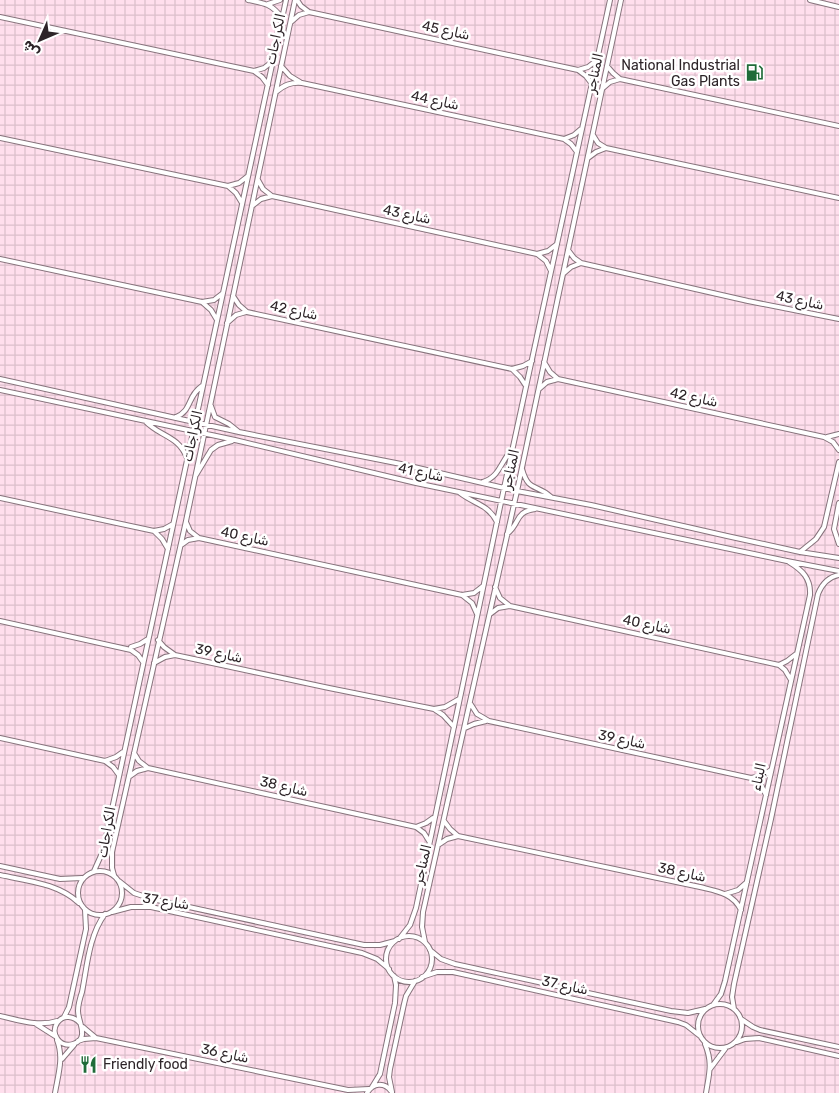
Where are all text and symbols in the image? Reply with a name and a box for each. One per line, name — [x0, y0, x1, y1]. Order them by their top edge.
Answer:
street label: الكراجات — [262, 12, 289, 66]
north arrow — [15, 15, 65, 65]
street label: شارع 45 — [420, 17, 471, 46]
text: ش — [19, 36, 43, 61]
street label: المناجر — [582, 52, 607, 96]
place label: National Industrial Gas Plants — [621, 57, 740, 90]
fuel station icon: National Industrial Gas Plants — [744, 63, 764, 83]
street label: شارع 44 — [409, 87, 460, 116]
street label: شارع 43 — [381, 201, 432, 230]
street label: شارع 43 — [774, 287, 825, 316]
street label: شارع 42 — [268, 297, 319, 326]
street label: شارع 42 — [668, 384, 719, 413]
street label: الكراجات — [179, 409, 206, 463]
street label: المناجر — [498, 448, 523, 492]
street label: شارع 41 — [396, 459, 445, 488]
street label: شارع 40 — [219, 523, 271, 552]
street label: شارع 40 — [621, 611, 673, 640]
street label: شارع 39 — [193, 640, 244, 669]
street label: شارع 39 — [596, 726, 647, 755]
street label: البناء — [747, 761, 770, 793]
street label: شارع 38 — [258, 773, 310, 802]
street label: الكراجات — [94, 805, 119, 859]
street label: المناجر — [409, 843, 435, 887]
street label: شارع 38 — [656, 859, 707, 888]
street label: شارع 37 — [141, 889, 190, 916]
street label: شارع 37 — [540, 972, 590, 1001]
street label: شارع 36 — [199, 1040, 250, 1069]
restaurant icon: Friendly food — [79, 1054, 99, 1074]
place label: Friendly food — [103, 1056, 188, 1073]

